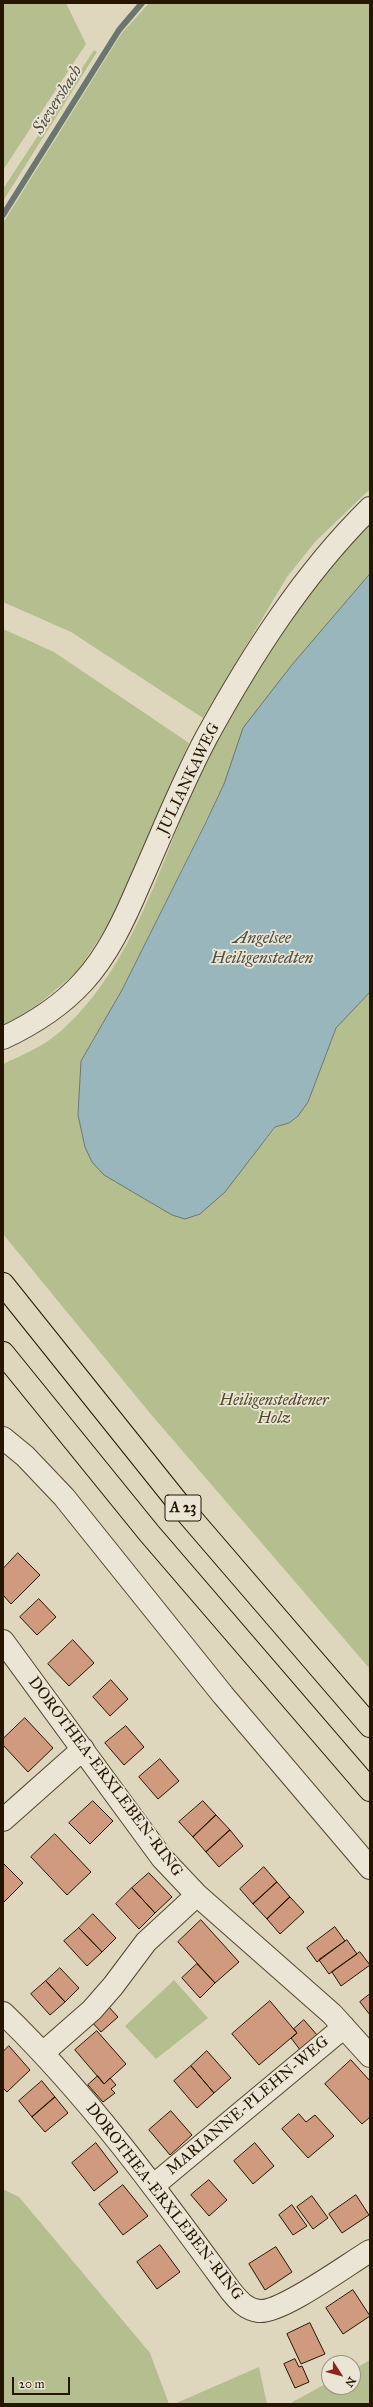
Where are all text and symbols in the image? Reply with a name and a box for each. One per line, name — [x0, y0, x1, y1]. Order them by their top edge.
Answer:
water label: Sieversbach — [29, 62, 87, 138]
street label: JULIANKAWEG — [154, 720, 224, 838]
water label: Angelsee Heiligenstedten — [211, 929, 313, 969]
park label: Heiligenstedtener Holz — [219, 1391, 329, 1429]
road number: A 23 — [165, 1495, 201, 1521]
street label: DOROTHEA-ERXLEBEN-RING — [24, 1673, 186, 1881]
street label: MARIANNE-PLEHN-WEG — [163, 2032, 333, 2180]
street label: DOROTHEA-ERXLEBEN-RING — [81, 2100, 247, 2304]
north arrow — [321, 2355, 361, 2395]
scale bar — [14, 2369, 72, 2395]
text: N — [342, 2374, 358, 2389]
text: 20 m — [19, 2377, 45, 2391]

